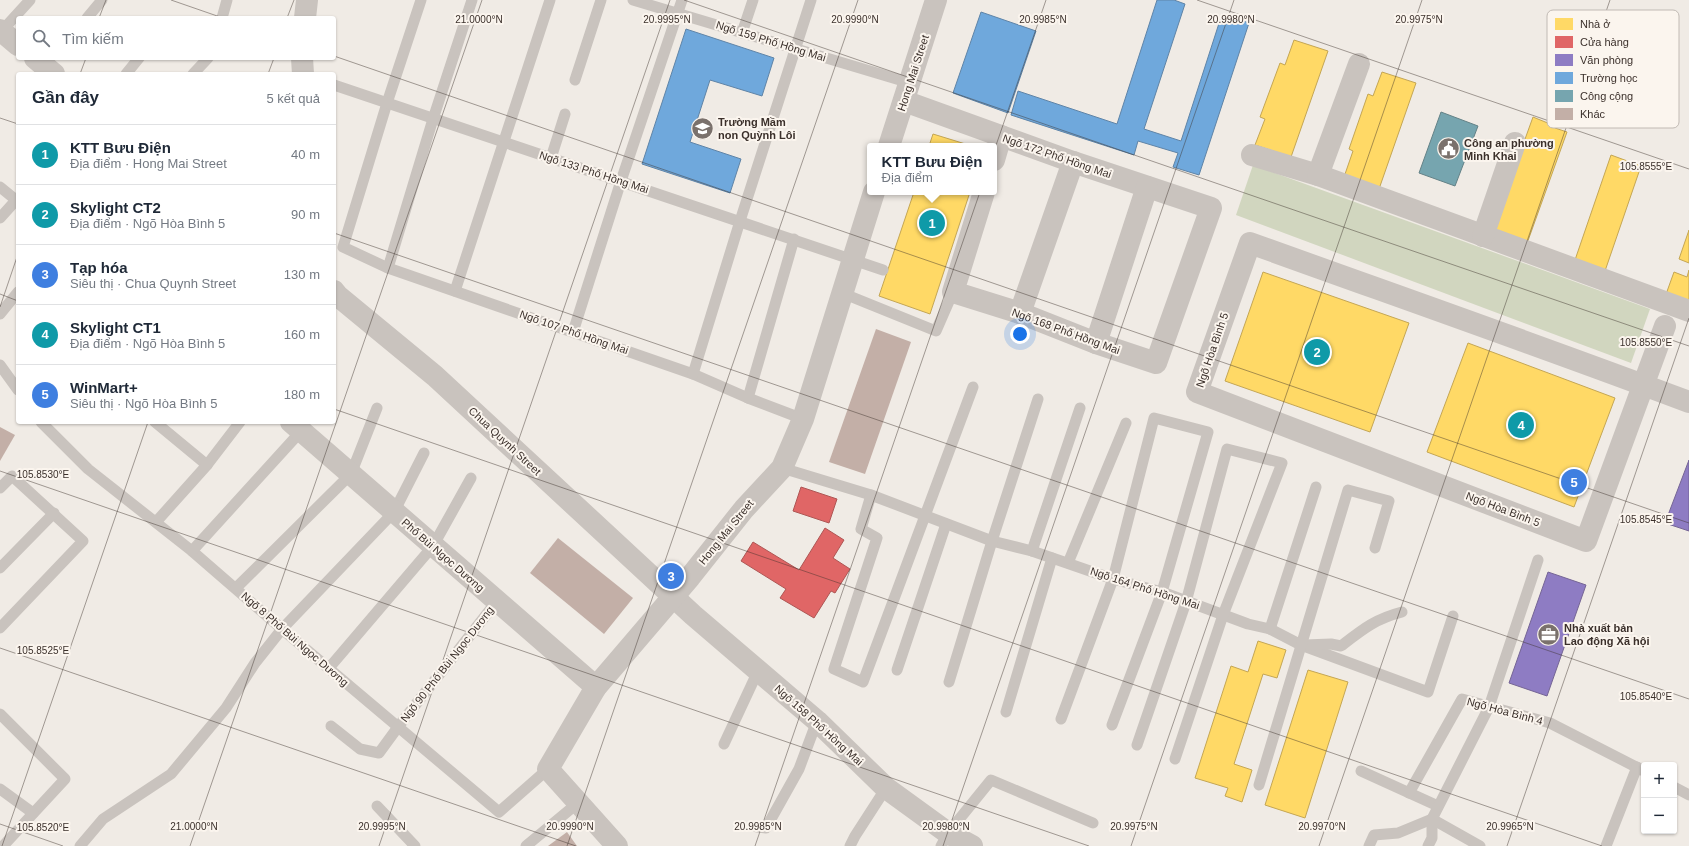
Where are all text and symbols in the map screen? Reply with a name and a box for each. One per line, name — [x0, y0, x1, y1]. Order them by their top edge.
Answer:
legend — [1547, 10, 1679, 128]
text: 21.0000°N — [455, 14, 503, 25]
text: 20.9995°N — [643, 14, 691, 25]
text: 20.9990°N — [831, 14, 879, 25]
text: 20.9985°N — [1019, 14, 1067, 25]
text: 20.9980°N — [1207, 14, 1255, 25]
text: 20.9975°N — [1395, 14, 1443, 25]
search box — [16, 16, 336, 60]
text: Nhà ở — [1580, 18, 1610, 30]
street label: Ngõ 159 Phố Hồng Mai — [715, 19, 827, 63]
icon: search — [30, 27, 52, 49]
text: Tìm kiếm — [62, 30, 124, 47]
street label: Hong Mai Street — [895, 33, 931, 113]
text: Cửa hàng — [1580, 36, 1629, 48]
text: Văn phòng — [1580, 54, 1633, 66]
text: Trường học — [1580, 72, 1638, 84]
text: Gần đây — [32, 88, 99, 107]
text: Công cộng — [1580, 90, 1633, 102]
text: 5 kết quả — [267, 91, 320, 106]
text: Khác — [1580, 108, 1606, 120]
school or university icon: Trường Mầm non Quỳnh Lôi — [689, 115, 715, 141]
place label: Trường Mầm non Quỳnh Lôi — [718, 116, 796, 141]
street label: Ngõ 172 Phố Hồng Mai — [1001, 132, 1113, 180]
public building icon: Công an phường Minh Khai — [1435, 136, 1461, 162]
place label: Công an phường Minh Khai — [1464, 137, 1554, 162]
text: KTT Bưu Điện — [70, 139, 171, 156]
popup — [867, 143, 997, 195]
text: 1 — [41, 147, 49, 162]
text: 40 m — [291, 147, 320, 162]
street label: Ngõ 133 Phố Hồng Mai — [538, 149, 650, 195]
text: KTT Bưu Điện — [882, 153, 982, 170]
text: Địa điểm · Hong Mai Street — [70, 156, 227, 171]
text: 105.8555°E — [1620, 161, 1673, 172]
text: Địa điểm — [882, 170, 933, 185]
text: Skylight CT2 — [70, 199, 161, 216]
text: 2 — [41, 207, 49, 222]
text: 90 m — [291, 207, 320, 222]
pin: 1 — [919, 208, 945, 238]
text: Địa điểm · Ngõ Hòa Bình 5 — [70, 216, 225, 231]
text: Tạp hóa — [70, 259, 128, 276]
text: 3 — [41, 267, 49, 282]
text: 130 m — [284, 267, 320, 282]
text: Siêu thị · Chua Quynh Street — [70, 276, 236, 291]
street label: Ngõ 168 Phố Hồng Mai — [1010, 306, 1122, 356]
street label: Ngõ 107 Phố Hồng Mai — [518, 308, 630, 356]
street label: Ngõ Hòa Bình 5 — [1194, 311, 1230, 389]
text: Skylight CT1 — [70, 319, 161, 336]
your location — [1010, 324, 1030, 344]
text: 4 — [41, 327, 49, 342]
text: 160 m — [284, 327, 320, 342]
text: Địa điểm · Ngõ Hòa Bình 5 — [70, 336, 225, 351]
pin: 2 — [1304, 337, 1330, 367]
text: 105.8550°E — [1620, 337, 1673, 348]
text: WinMart+ — [70, 379, 138, 396]
text: 5 — [41, 387, 49, 402]
text: 180 m — [284, 387, 320, 402]
text: Siêu thị · Ngõ Hòa Bình 5 — [70, 396, 217, 411]
street label: Chua Quynh Street — [466, 404, 544, 478]
pin: 4 — [1508, 410, 1534, 440]
pin: 5 — [1561, 467, 1587, 497]
text: 105.8530°E — [17, 469, 70, 480]
street label: Ngõ Hòa Bình 5 — [1464, 489, 1542, 529]
street label: Hong Mai Street — [696, 497, 756, 567]
text: 105.8545°E — [1620, 514, 1673, 525]
street label: Phố Bùi Ngọc Dương — [399, 516, 487, 594]
pin: 3 — [658, 561, 684, 591]
street label: Ngõ 164 Phố Hồng Mai — [1089, 565, 1201, 611]
street label: Ngõ 8 Phố Bùi Ngọc Dương — [239, 589, 351, 689]
street label: Ngõ 90 Phố Bùi Ngọc Dương — [398, 604, 496, 724]
office icon: Nhà xuất bản Lao động Xã hội — [1535, 621, 1561, 647]
place label: Nhà xuất bản Lao động Xã hội — [1564, 622, 1650, 648]
text: 105.8525°E — [17, 645, 70, 656]
street label: Ngõ 158 Phố Hồng Mai — [772, 682, 866, 768]
text: 105.8540°E — [1620, 691, 1673, 702]
street label: Ngõ Hòa Bình 4 — [1466, 695, 1544, 727]
map controls — [1641, 762, 1677, 834]
button: + — [1641, 762, 1677, 798]
button: − — [1641, 798, 1677, 834]
text: 21.0000°N — [170, 821, 218, 832]
text: 20.9995°N — [358, 821, 406, 832]
text: 20.9990°N — [546, 821, 594, 832]
text: 20.9985°N — [734, 821, 782, 832]
text: 20.9980°N — [922, 821, 970, 832]
text: 20.9975°N — [1110, 821, 1158, 832]
text: 20.9970°N — [1298, 821, 1346, 832]
text: 20.9965°N — [1486, 821, 1534, 832]
text: 105.8520°E — [17, 822, 70, 833]

